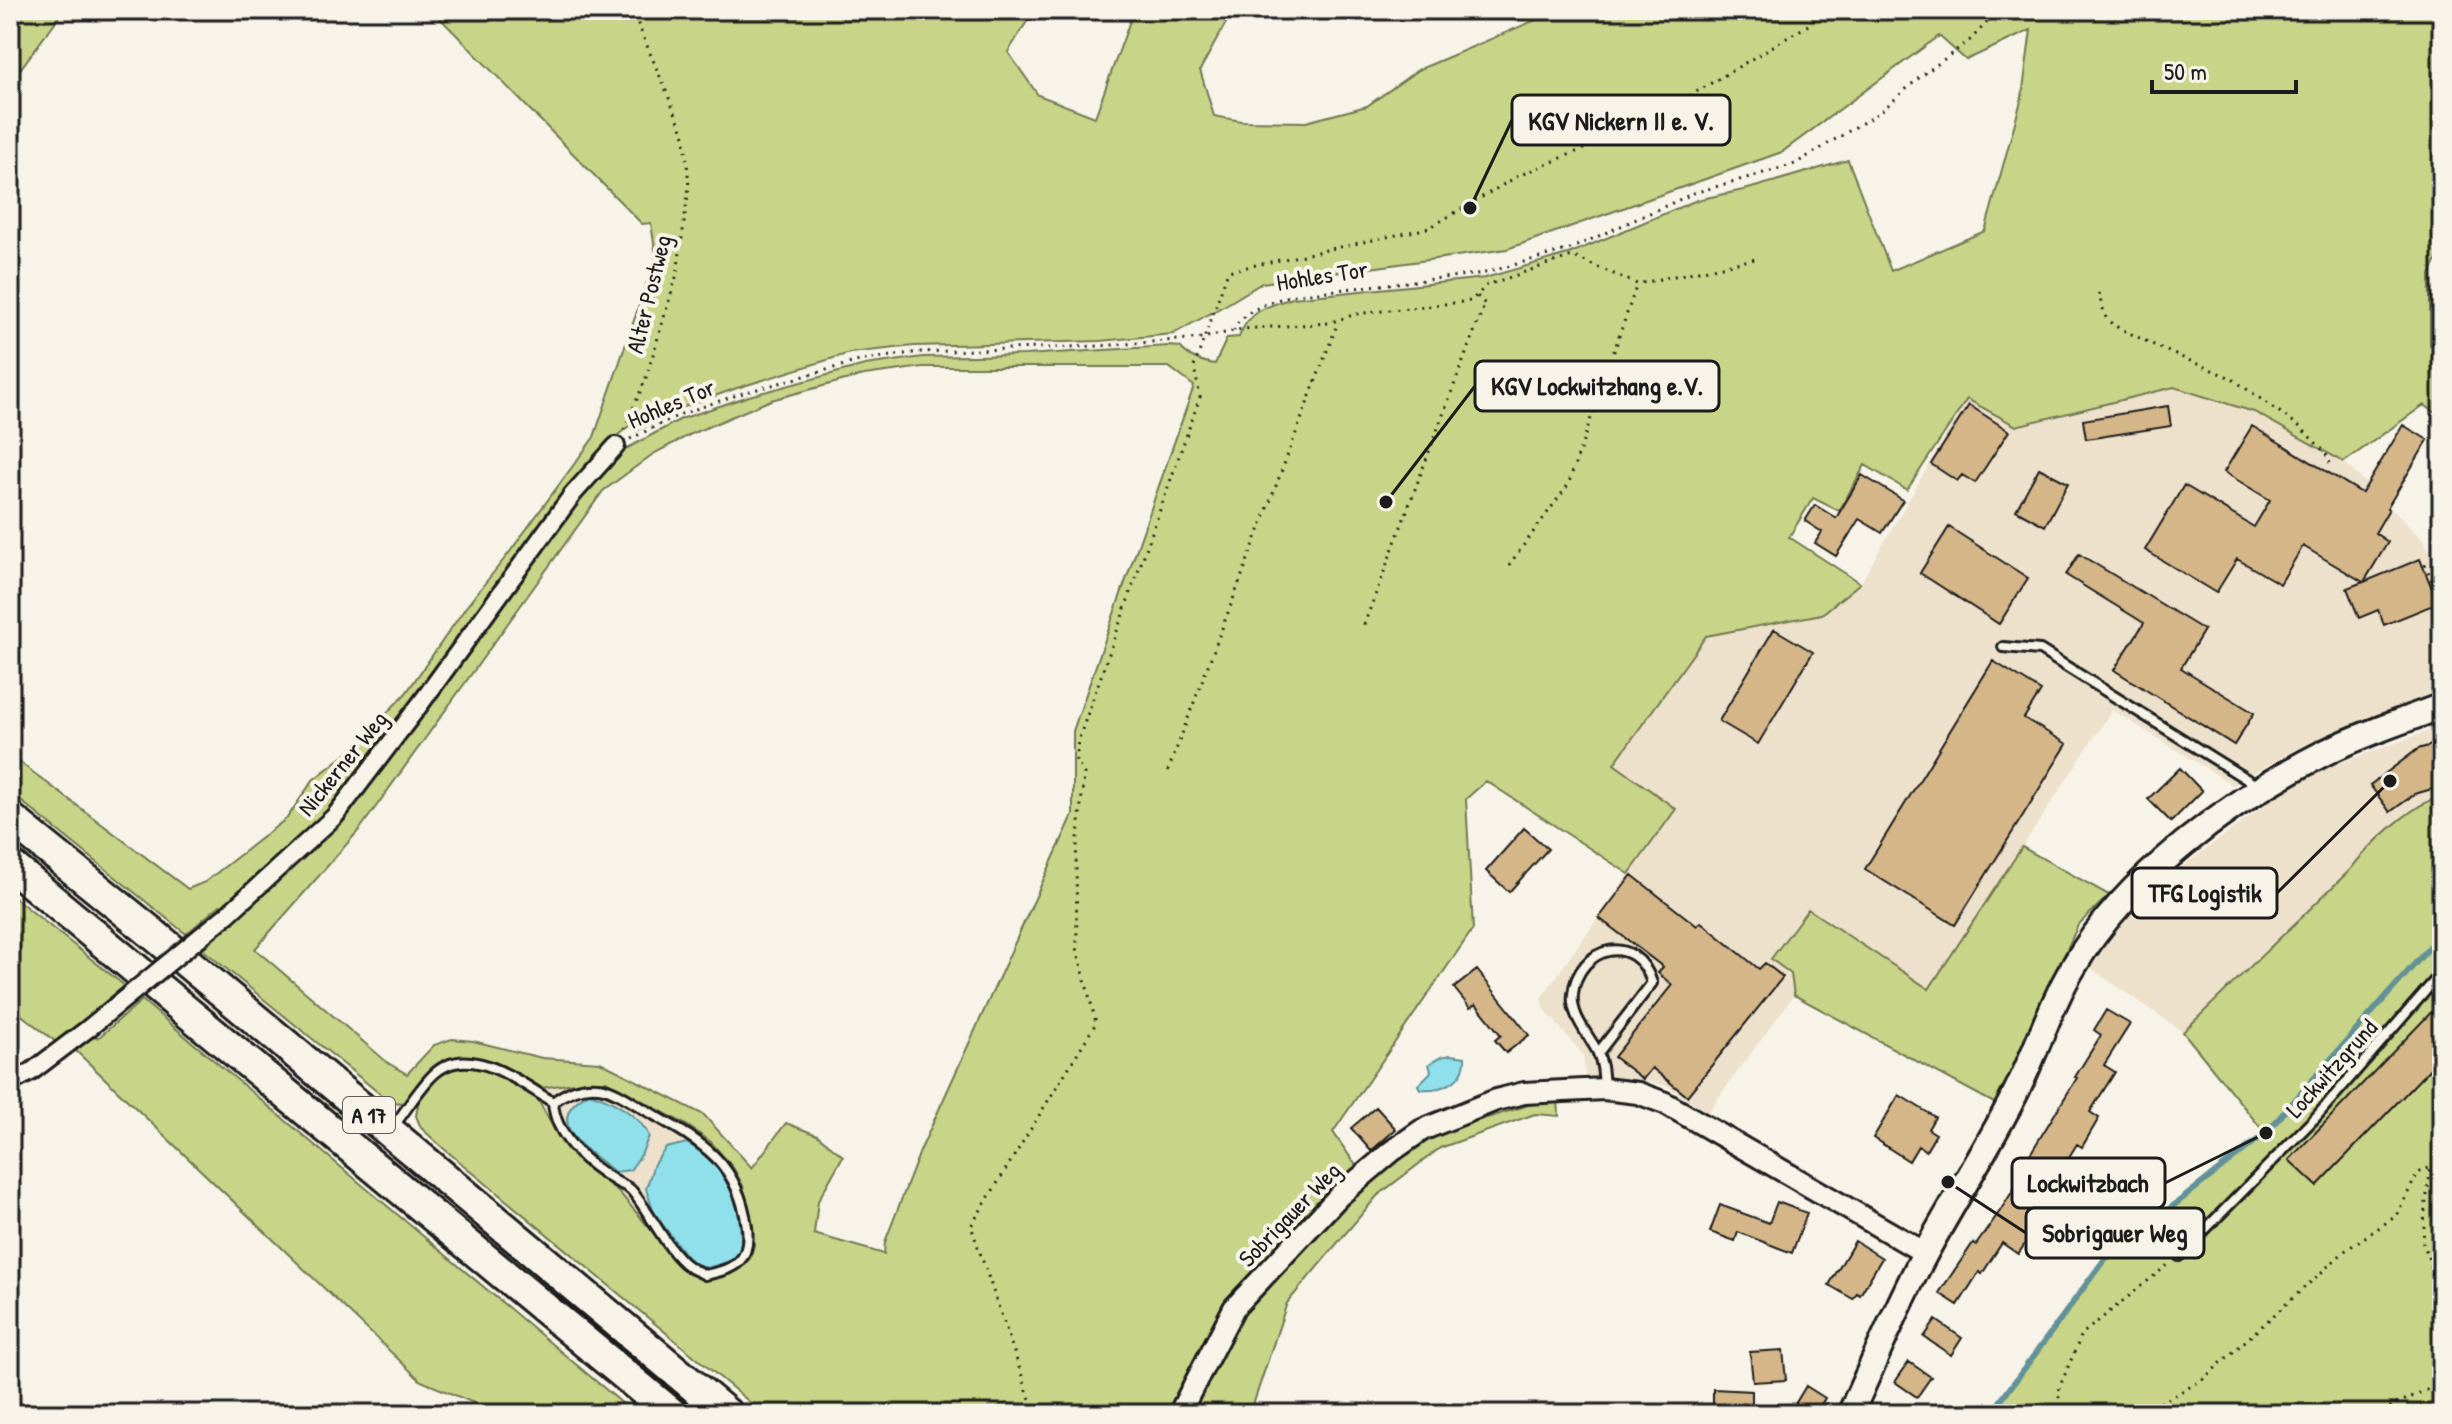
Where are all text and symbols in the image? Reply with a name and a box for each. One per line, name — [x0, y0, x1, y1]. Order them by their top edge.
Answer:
scale bar — [2152, 44, 2296, 94]
text: 50 m — [2164, 55, 2207, 87]
callout: KGV Nickern II e. V. — [1512, 95, 1730, 145]
text: KGV Nickern II e. V. — [1528, 103, 1714, 138]
street label: Alter Postweg — [618, 232, 678, 356]
street label: Hohles Tor — [1274, 252, 1370, 298]
callout: KGV Lockwitzhang e.V. — [1475, 361, 1719, 411]
text: KGV Lockwitzhang e.V. — [1491, 368, 1703, 404]
street label: Hohles Tor — [622, 370, 720, 436]
street label: Nickerner Weg — [290, 704, 394, 822]
callout: TFG Logistik — [2132, 868, 2277, 918]
text: TFG Logistik — [2147, 875, 2262, 911]
street label: Lockwitzgrund — [2278, 1012, 2384, 1124]
road number: A 17 — [343, 1097, 395, 1133]
street label: Sobrigauer Weg — [1231, 1155, 1347, 1273]
callout: Lockwitzbach — [2012, 1158, 2165, 1208]
text: Lockwitzbach — [2028, 1165, 2149, 1200]
callout: Sobrigauer Weg — [2026, 1208, 2204, 1258]
text: Sobrigauer Weg — [2042, 1215, 2188, 1251]

